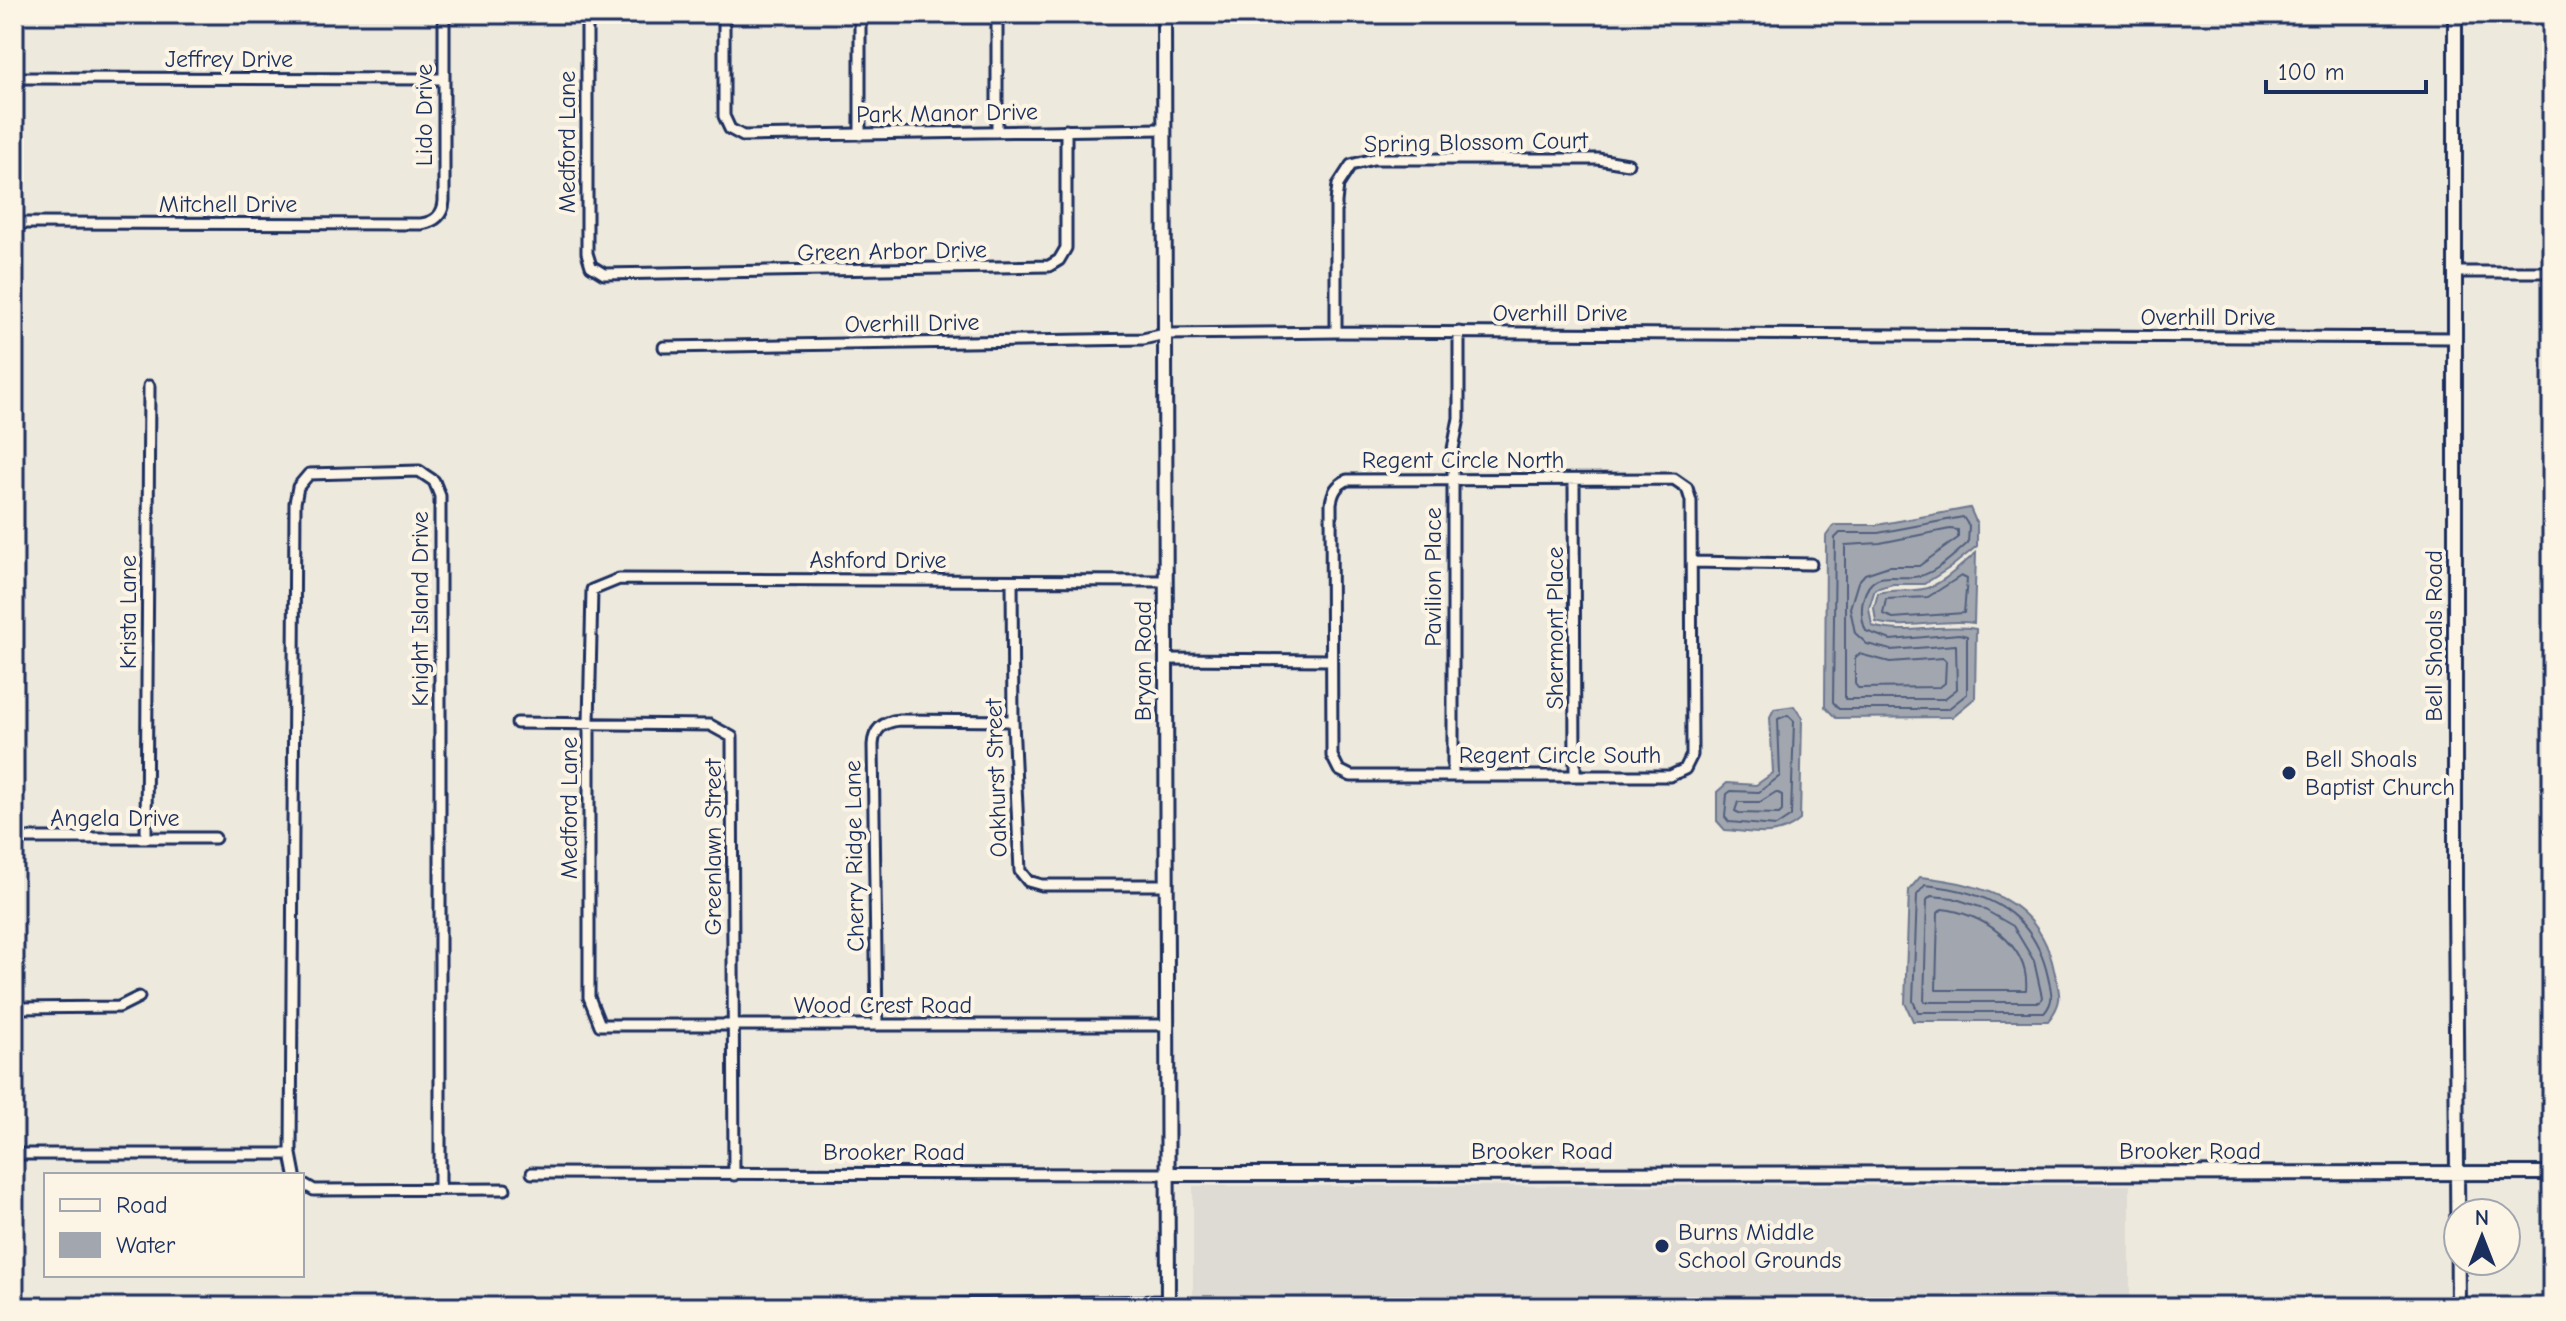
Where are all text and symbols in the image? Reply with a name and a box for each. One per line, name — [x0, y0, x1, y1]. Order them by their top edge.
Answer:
scale bar — [2266, 44, 2426, 94]
street label: Jeffrey Drive — [165, 45, 293, 73]
text: 100 m — [2278, 58, 2345, 86]
street label: Lido Drive — [410, 64, 438, 166]
street label: Medford Lane — [553, 71, 581, 213]
street label: Park Manor Drive — [856, 97, 1038, 129]
street label: Spring Blossom Court — [1364, 126, 1589, 158]
street label: Mitchell Drive — [159, 190, 297, 218]
street label: Green Arbor Drive — [797, 235, 987, 267]
street label: Overhill Drive — [1492, 299, 1628, 327]
street label: Overhill Drive — [2140, 303, 2276, 331]
street label: Overhill Drive — [844, 308, 980, 338]
street label: Regent Circle North — [1362, 446, 1564, 474]
street label: Pavilion Place — [1419, 507, 1447, 647]
street label: Knight Island Drive — [406, 511, 434, 707]
street label: Ashford Drive — [810, 546, 946, 574]
street label: Shermont Place — [1541, 546, 1569, 710]
street label: Bell Shoals Road — [2420, 550, 2448, 722]
street label: Krista Lane — [114, 555, 142, 669]
street label: Bryan Road — [1129, 601, 1157, 721]
street label: Oakhurst Street — [979, 697, 1013, 858]
street label: Medford Lane — [555, 737, 583, 879]
street label: Regent Circle South — [1459, 741, 1661, 769]
place label: Bell Shoals Baptist Church — [2305, 745, 2455, 801]
street label: Greenlawn Street — [699, 757, 727, 935]
street label: Cherry Ridge Lane — [838, 760, 870, 952]
marker: Bell Shoals Baptist Church — [2280, 764, 2298, 782]
street label: Angela Drive — [50, 804, 180, 832]
street label: Wood Crest Road — [794, 991, 972, 1019]
street label: Brooker Road — [1471, 1137, 1613, 1165]
street label: Brooker Road — [2119, 1137, 2261, 1165]
street label: Brooker Road — [823, 1138, 965, 1166]
legend — [44, 1173, 304, 1277]
text: Road — [116, 1191, 168, 1219]
north arrow — [2442, 1197, 2522, 1277]
text: N — [2475, 1205, 2489, 1231]
place label: Burns Middle School Grounds — [1678, 1218, 1842, 1274]
text: Water — [116, 1231, 176, 1259]
marker: Burns Middle School Grounds — [1653, 1237, 1671, 1255]

